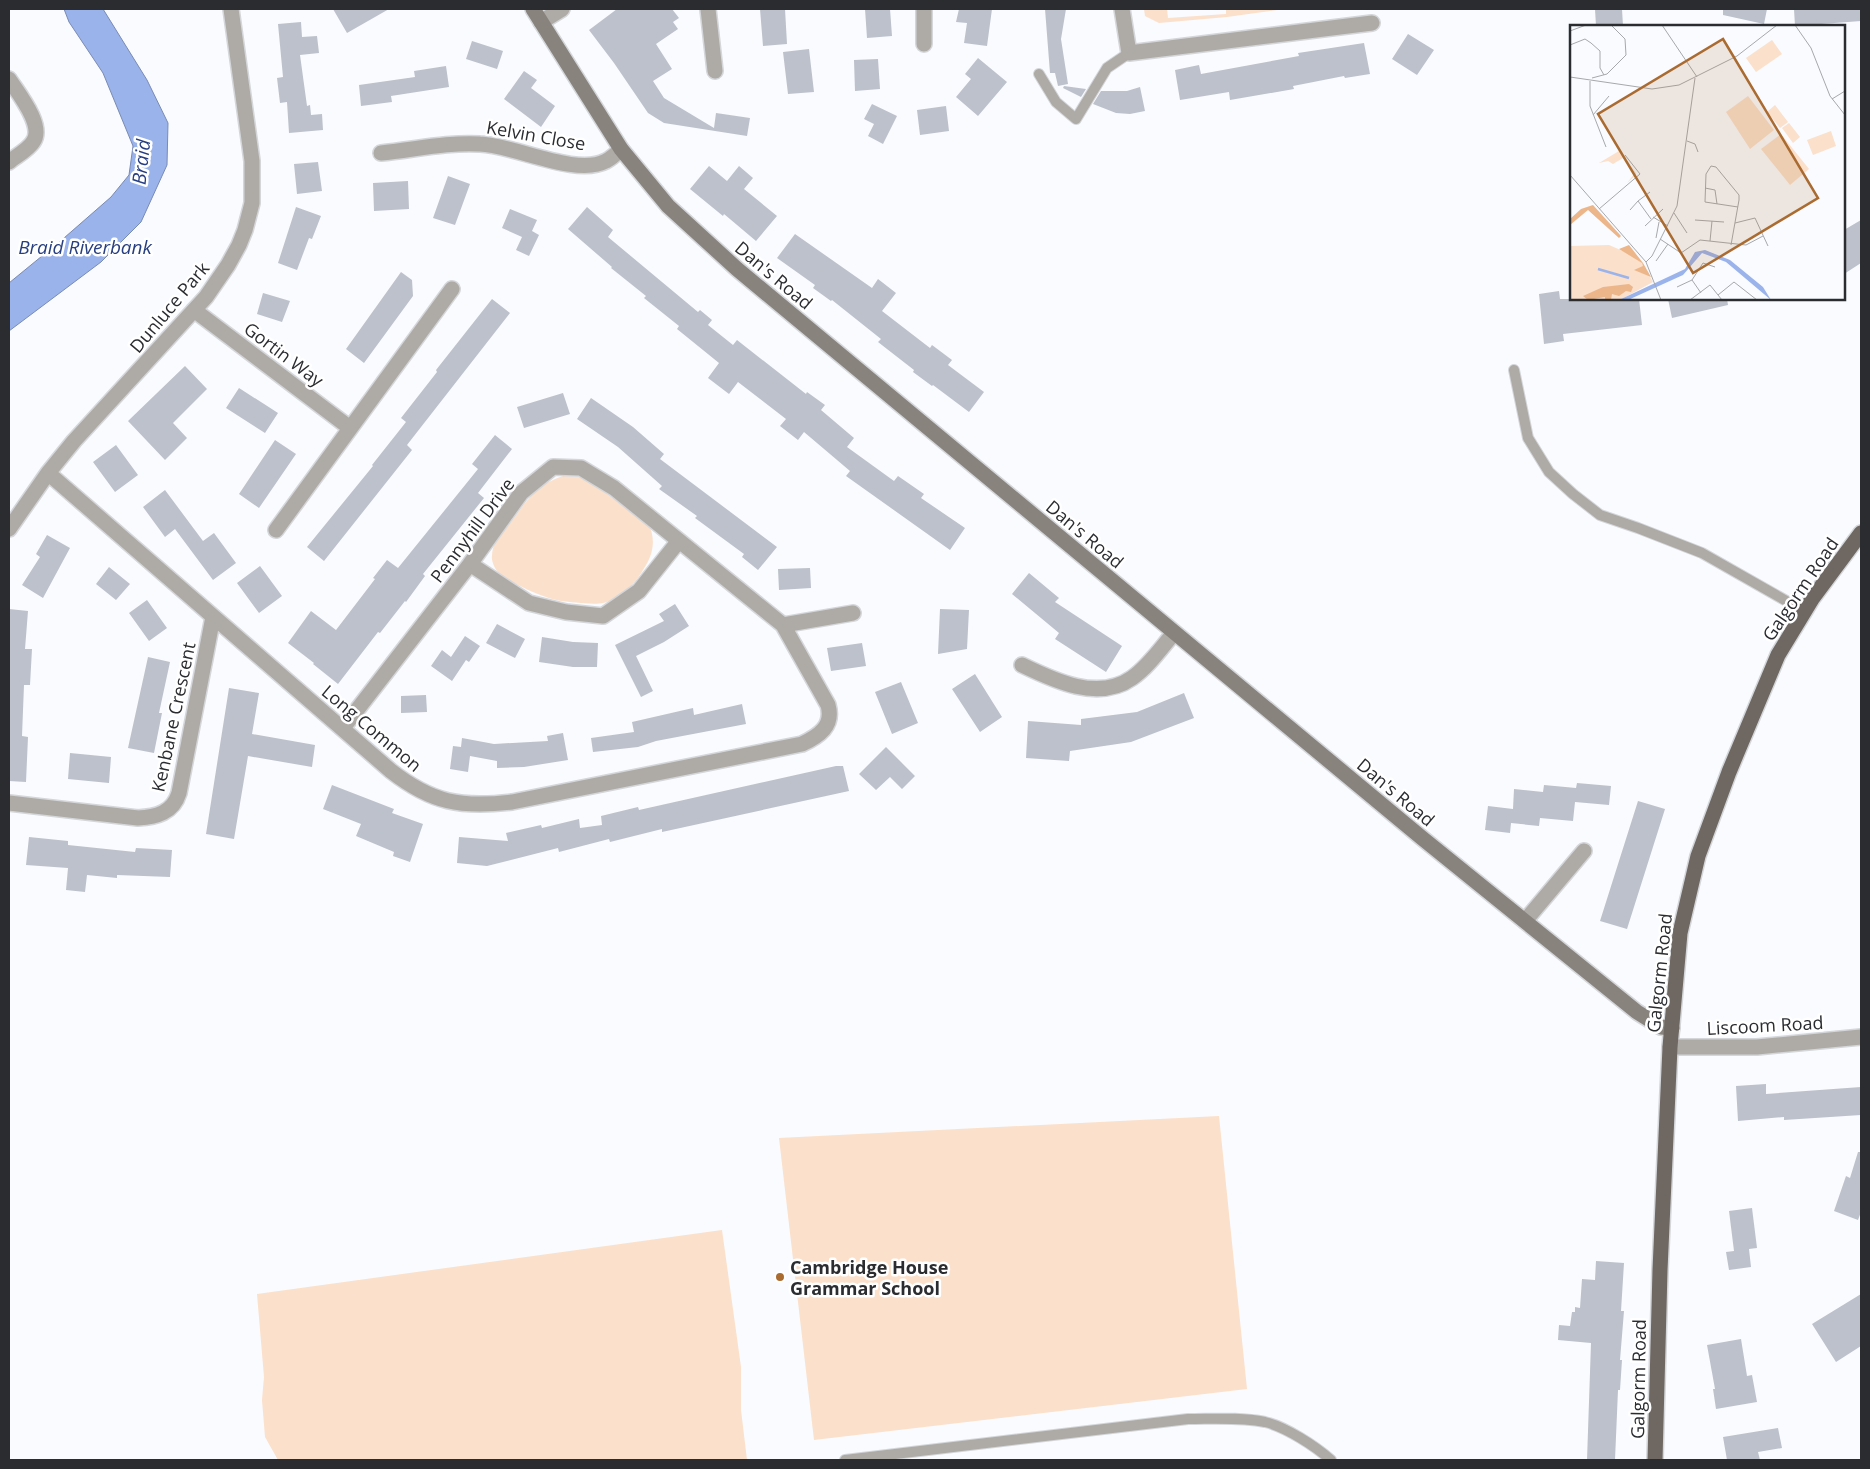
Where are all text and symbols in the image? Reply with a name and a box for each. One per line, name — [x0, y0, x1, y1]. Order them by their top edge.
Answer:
inset map — [1570, 25, 1845, 300]
street label: Kelvin Close — [485, 114, 587, 156]
water label: Braid — [126, 137, 156, 186]
water label: Braid Riverbank — [18, 234, 153, 260]
street label: Dan's Road — [730, 236, 818, 314]
street label: Dunluce Park — [124, 256, 214, 358]
street label: Gortin Way — [239, 316, 329, 392]
street label: Pennyhill Drive — [425, 473, 519, 587]
street label: Dan's Road — [1041, 495, 1129, 573]
street label: Galgorm Road — [1757, 533, 1843, 645]
street label: Kenbane Crescent — [145, 640, 201, 794]
street label: Long Common — [317, 679, 427, 777]
street label: Dan's Road — [1352, 753, 1440, 831]
street label: Galgorm Road — [1641, 912, 1677, 1034]
street label: Liscoom Road — [1706, 1010, 1824, 1040]
place label: Cambridge House Grammar School — [790, 1255, 948, 1300]
marker: Cambridge House Grammar School — [774, 1271, 786, 1283]
street label: Galgorm Road — [1625, 1319, 1651, 1439]

